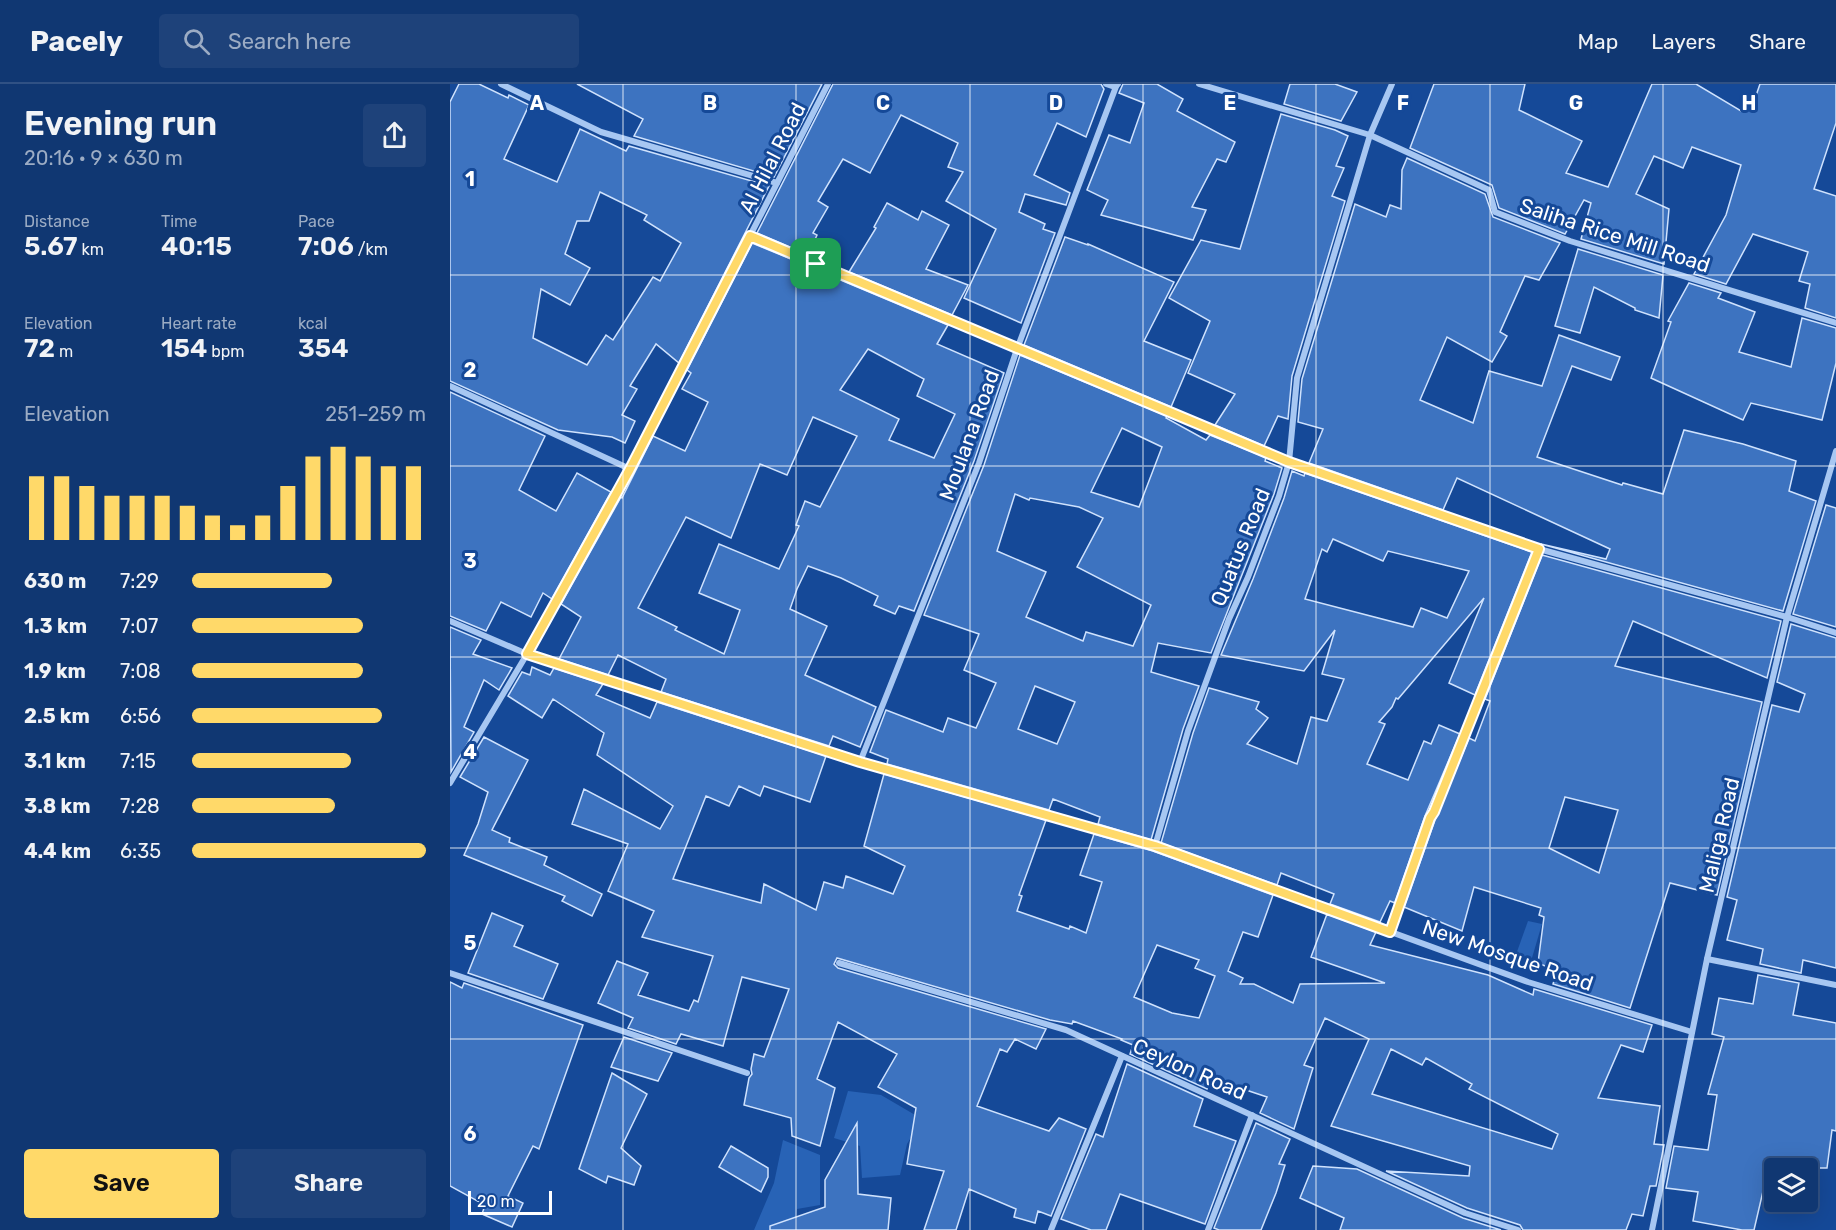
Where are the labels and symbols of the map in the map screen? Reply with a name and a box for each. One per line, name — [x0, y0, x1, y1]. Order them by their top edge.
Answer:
text: A — [530, 91, 545, 115]
text: B — [703, 91, 717, 115]
text: C — [876, 91, 890, 115]
text: D — [1049, 91, 1063, 115]
text: E — [1224, 91, 1236, 115]
text: F — [1397, 91, 1409, 115]
text: G — [1569, 91, 1583, 115]
text: H — [1742, 91, 1756, 115]
street label: Al Hilal Road — [733, 98, 811, 218]
text: 1 — [465, 167, 475, 191]
street label: Saliha Rice Mill Road — [1517, 192, 1713, 278]
pin — [790, 238, 841, 289]
text: 2 — [464, 358, 477, 382]
street label: Moulana Road — [934, 366, 1004, 504]
street label: Quatus Road — [1205, 484, 1275, 610]
text: 3 — [463, 549, 477, 573]
text: 4 — [463, 740, 477, 764]
street label: Maliga Road — [1694, 775, 1744, 895]
street label: New Mosque Road — [1419, 914, 1597, 996]
text: 5 — [464, 931, 477, 955]
street label: Ceylon Road — [1129, 1033, 1251, 1105]
text: 6 — [463, 1122, 477, 1146]
scale bar — [468, 1188, 552, 1216]

